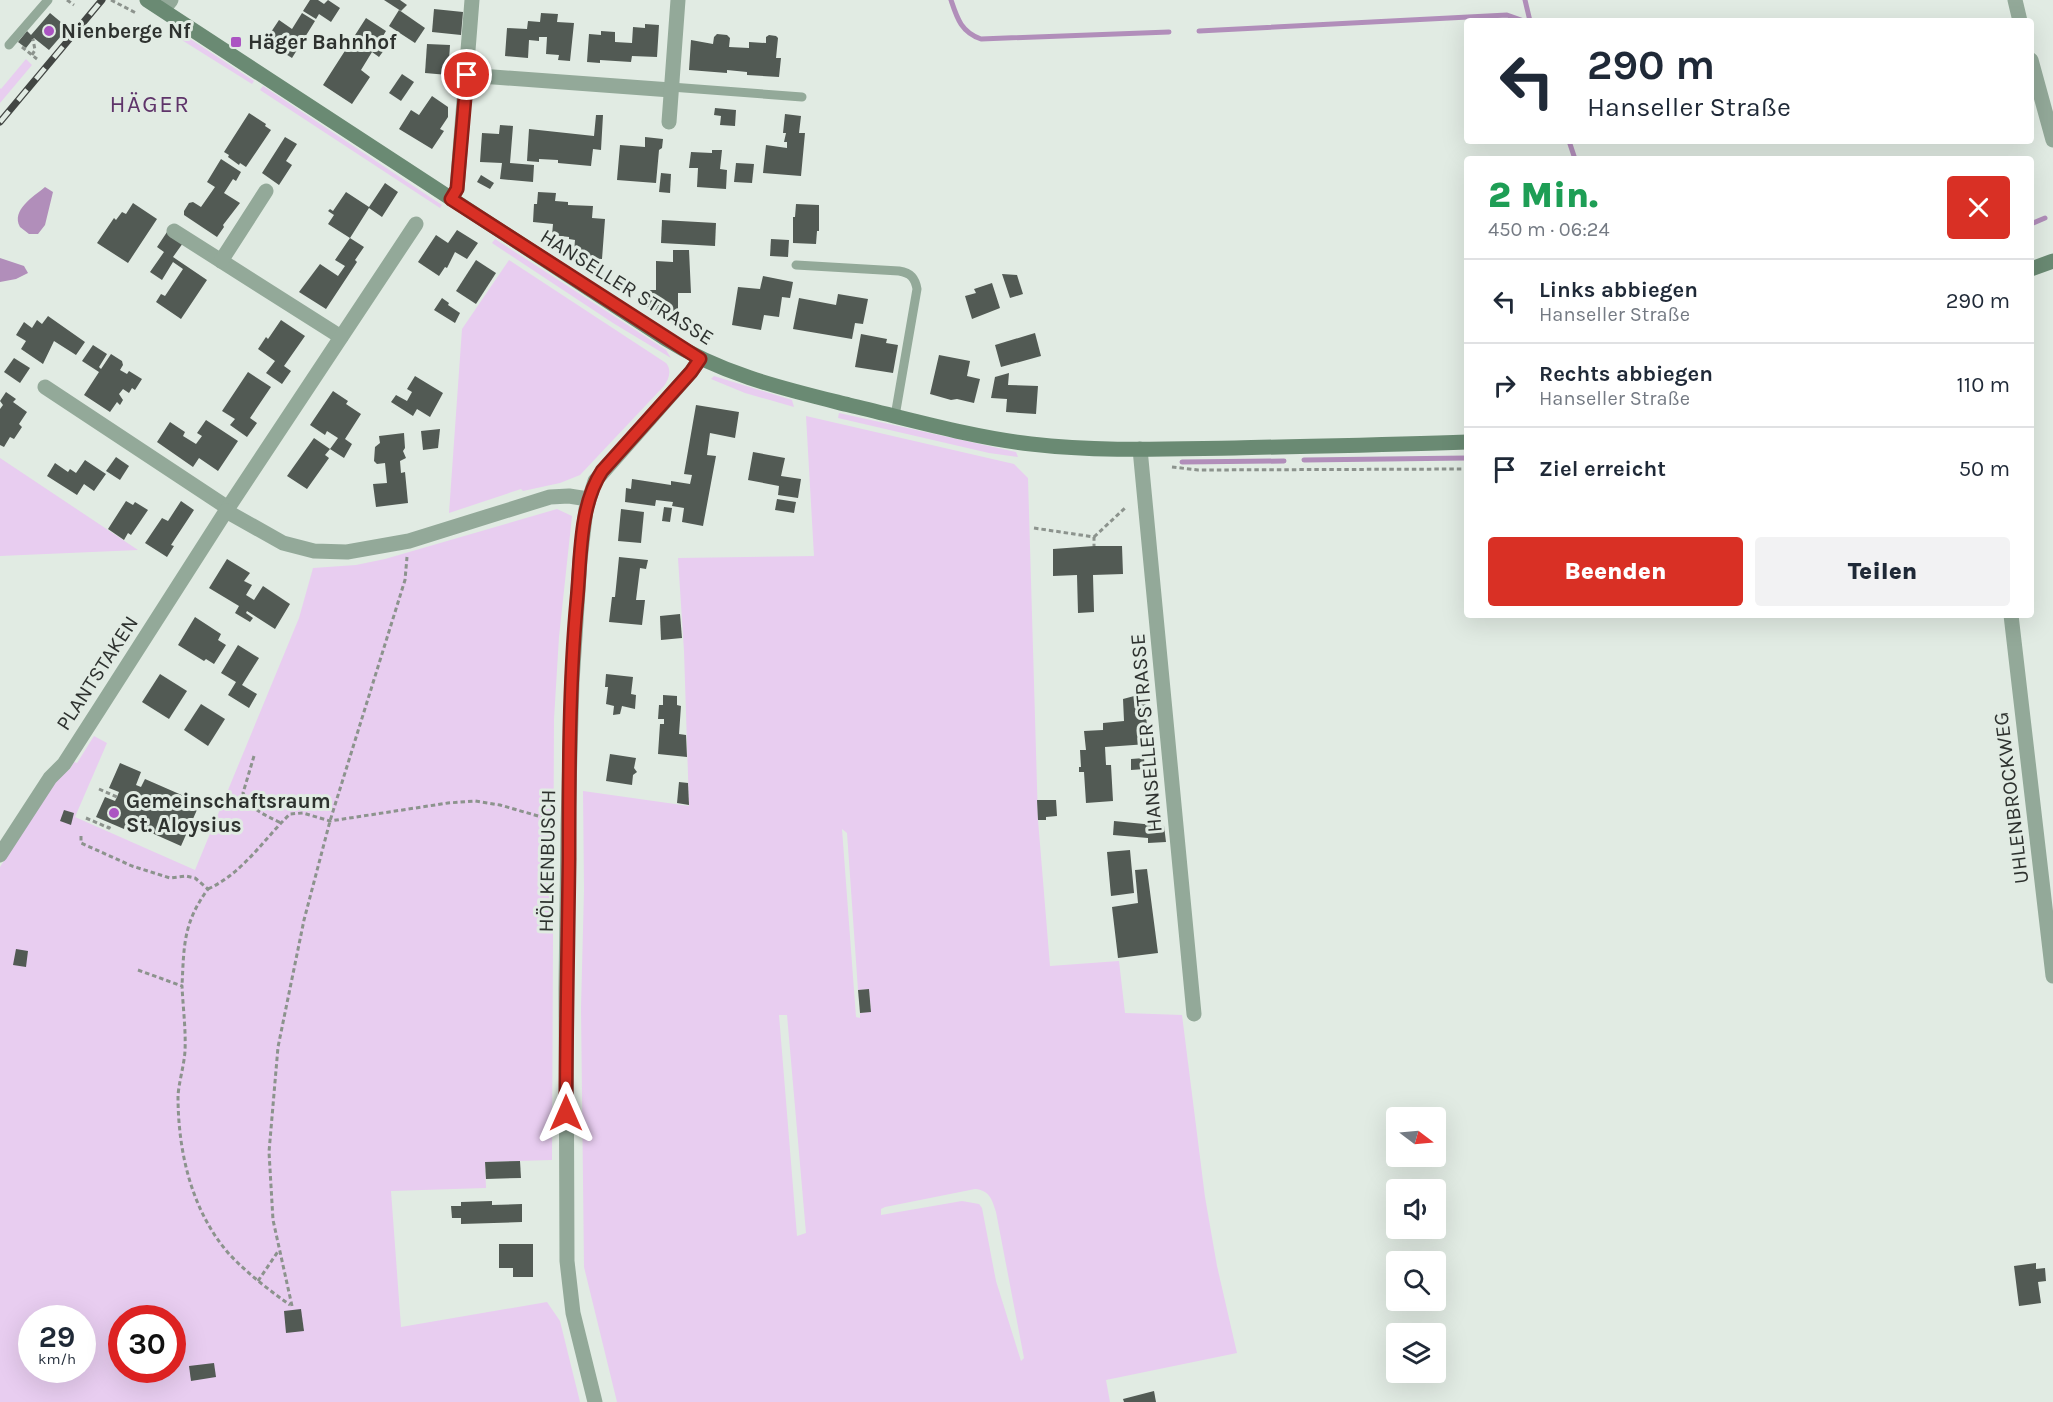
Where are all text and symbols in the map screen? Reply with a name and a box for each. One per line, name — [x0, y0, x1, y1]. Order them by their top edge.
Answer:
place label: Nienberge Nf — [61, 19, 191, 43]
marker: Nienberge Nf — [42, 24, 56, 38]
place label: Häger Bahnhof — [248, 30, 397, 54]
marker: Häger Bahnhof — [229, 35, 243, 49]
text: 290 m — [1587, 40, 1715, 90]
icon: left — [1488, 42, 1566, 120]
pin — [441, 49, 492, 100]
icon: arrive — [450, 58, 483, 91]
district label: HÄGER — [110, 90, 190, 118]
text: Hanseller Straße — [1587, 91, 1791, 123]
text: 2 Min. — [1488, 174, 1598, 216]
button: close — [1947, 176, 2010, 239]
text: 450 m · 06:24 — [1488, 218, 1610, 241]
street label: HANSELLER STRASSE — [536, 224, 718, 350]
text: Links abbiegen — [1539, 277, 1698, 303]
icon: left — [1488, 285, 1521, 318]
text: 290 m — [1946, 288, 2010, 314]
text: Hanseller Straße — [1539, 303, 1690, 326]
text: Rechts abbiegen — [1539, 361, 1713, 387]
icon: right — [1488, 369, 1521, 402]
text: 110 m — [1957, 372, 2010, 398]
text: Hanseller Straße — [1539, 387, 1690, 410]
icon: arrive — [1488, 453, 1521, 486]
text: Ziel erreicht — [1539, 456, 1666, 482]
text: 50 m — [1959, 456, 2010, 482]
button: Beenden — [1488, 537, 1743, 606]
button: Teilen — [1755, 537, 2010, 606]
street label: PLANTSTAKEN — [51, 611, 143, 735]
street label: HANSELLER STRASSE — [1125, 633, 1167, 833]
street label: UHLENBROCKWEG — [1989, 711, 2033, 885]
place label: Gemeinschaftsraum St. Aloysius — [126, 789, 331, 837]
street label: HÖLKENBUSCH — [534, 789, 560, 933]
marker: Gemeinschaftsraum St. Aloysius — [107, 806, 121, 820]
position arrow — [534, 1081, 598, 1145]
north arrow — [1386, 1107, 1446, 1167]
map controls — [1386, 1107, 1446, 1383]
button: sound — [1386, 1179, 1446, 1239]
button: search — [1386, 1251, 1446, 1311]
speed limit sign: 30 — [108, 1305, 186, 1383]
text: 29 — [39, 1319, 75, 1355]
button: layers — [1386, 1323, 1446, 1383]
text: km/h — [38, 1350, 76, 1368]

